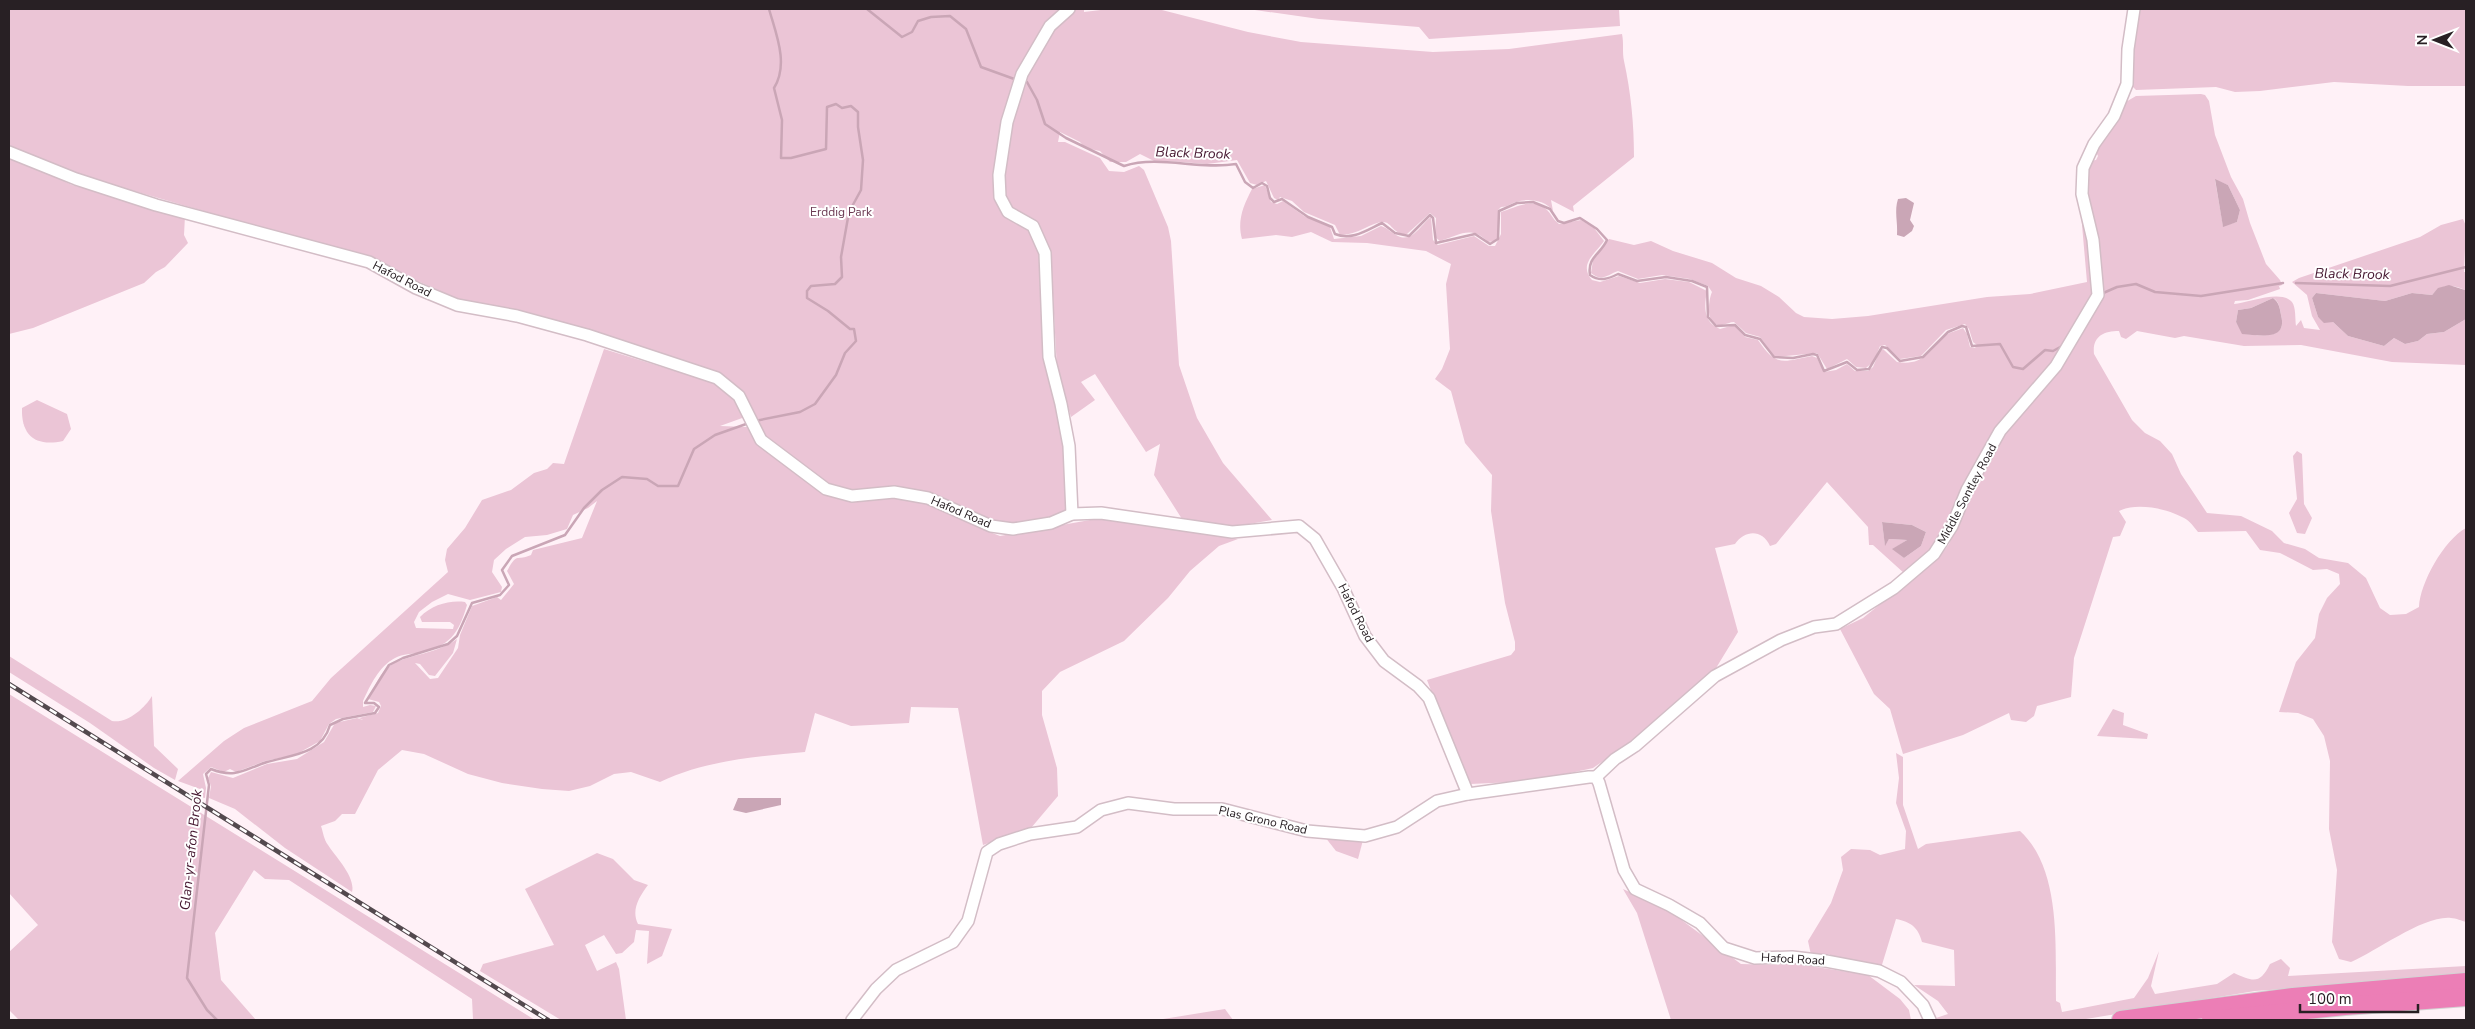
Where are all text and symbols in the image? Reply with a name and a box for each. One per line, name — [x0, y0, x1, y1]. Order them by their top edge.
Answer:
north arrow — [2410, 15, 2460, 65]
text: N — [2413, 35, 2432, 45]
water label: Black Brook — [1155, 142, 1232, 164]
park label: Erddig Park — [810, 204, 873, 220]
street label: Hafod Road — [370, 257, 434, 301]
water label: Black Brook — [2314, 264, 2391, 284]
street label: Middle Sontley Road — [1934, 441, 2000, 547]
street label: Hafod Road — [928, 492, 994, 532]
street label: Hafod Road — [1334, 581, 1378, 645]
water label: Glan-yr-afon Brook — [175, 788, 207, 911]
street label: Plas Grono Road — [1217, 802, 1309, 838]
street label: Hafod Road — [1761, 949, 1825, 969]
scale bar — [2300, 982, 2418, 1014]
text: 100 m — [2308, 989, 2352, 1009]

